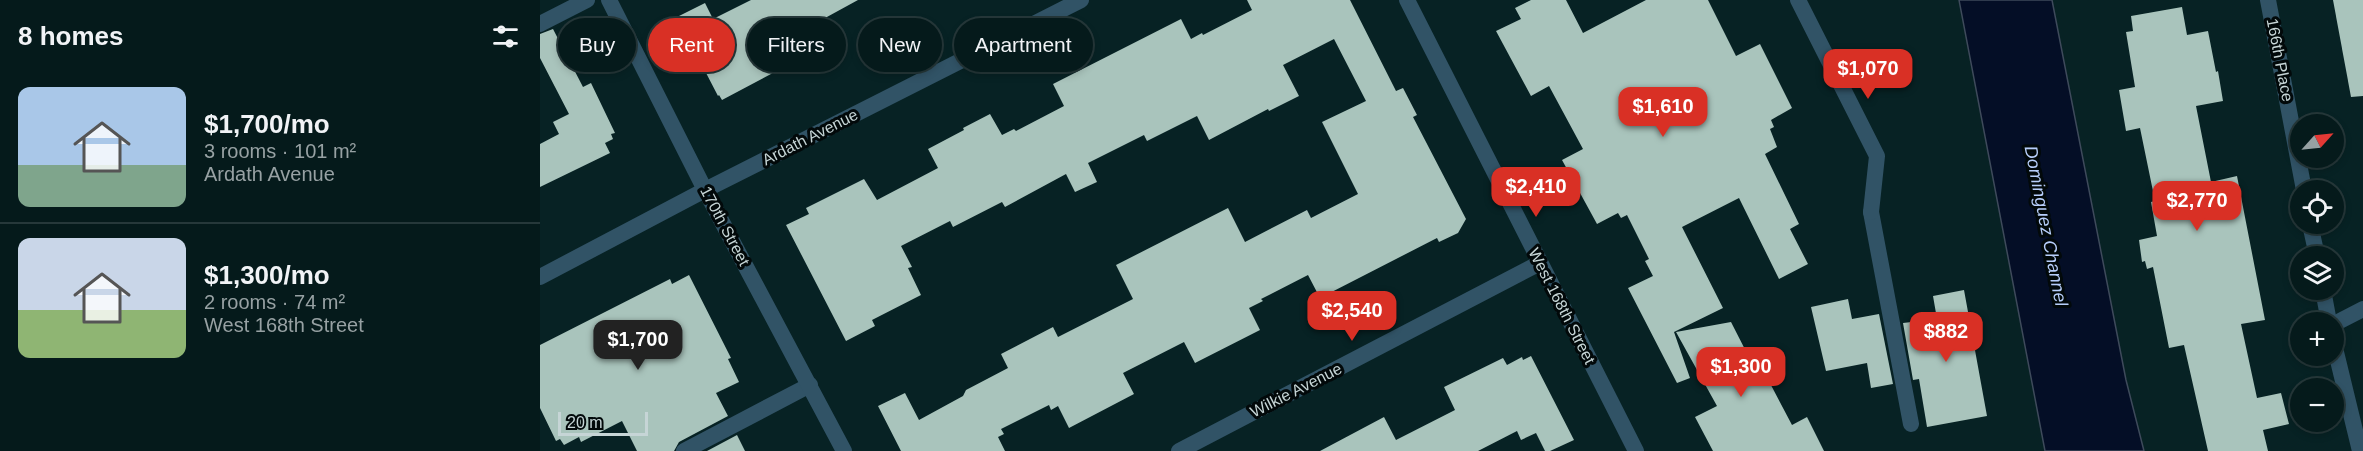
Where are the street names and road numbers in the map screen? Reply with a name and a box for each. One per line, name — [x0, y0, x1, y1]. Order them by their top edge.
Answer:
street label: 166th Place — [2264, 17, 2296, 103]
street label: Ardath Avenue — [760, 106, 861, 168]
street label: 170th Street — [697, 184, 753, 269]
street label: West 168th Street — [1525, 245, 1599, 367]
street label: Wilkie Avenue — [1248, 360, 1345, 420]

